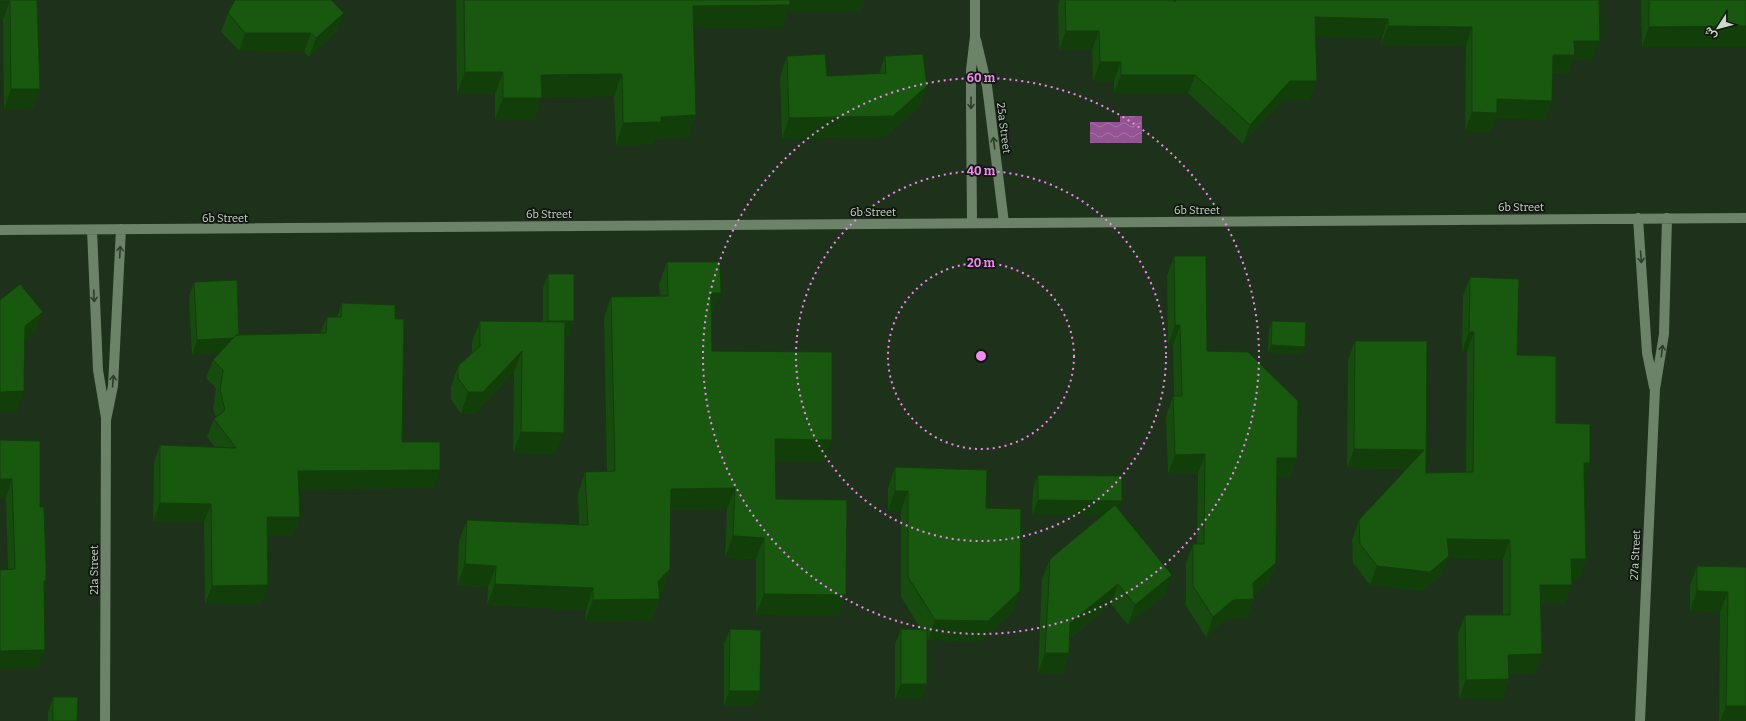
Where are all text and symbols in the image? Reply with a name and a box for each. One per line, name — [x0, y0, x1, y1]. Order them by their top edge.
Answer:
north arrow — [1698, 8, 1738, 48]
text: ش — [1701, 24, 1719, 43]
text: 60 m — [967, 71, 996, 85]
one-way arrow — [967, 96, 975, 109]
street label: 25a Street — [994, 102, 1013, 154]
one-way arrow — [990, 137, 998, 150]
text: 40 m — [967, 164, 996, 178]
street label: 6b Street — [1498, 201, 1544, 214]
street label: 6b Street — [1174, 204, 1220, 217]
street label: 6b Street — [850, 206, 896, 219]
street label: 6b Street — [526, 208, 572, 221]
street label: 6b Street — [202, 212, 248, 225]
one-way arrow — [116, 246, 124, 259]
one-way arrow — [1637, 250, 1644, 263]
text: 20 m — [967, 256, 996, 270]
one-way arrow — [91, 289, 98, 302]
one-way arrow — [1658, 345, 1666, 358]
centre of rings — [974, 349, 988, 363]
one-way arrow — [109, 375, 117, 388]
street label: 27a Street — [1628, 529, 1643, 581]
street label: 21a Street — [88, 545, 101, 595]

